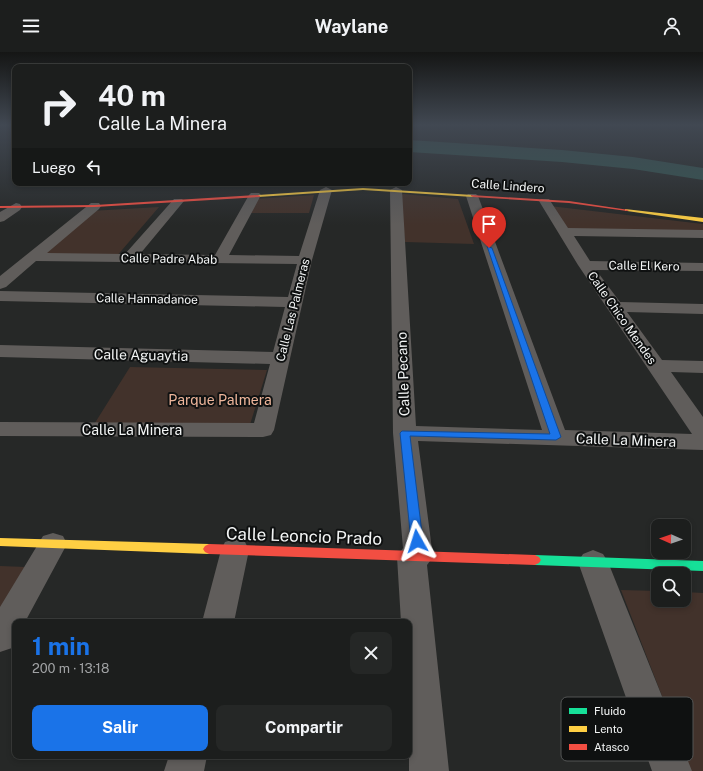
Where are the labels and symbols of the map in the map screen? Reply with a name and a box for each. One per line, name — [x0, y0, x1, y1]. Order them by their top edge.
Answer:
street label: Calle Lindero — [471, 176, 545, 196]
pin — [472, 207, 506, 248]
street label: Calle Padre Abab — [121, 251, 217, 267]
street label: Calle Las Palmeras — [273, 257, 313, 363]
street label: Calle El Kero — [608, 258, 680, 274]
street label: Calle Chico Mendes — [585, 269, 659, 367]
street label: Calle Hannadanoe — [96, 291, 198, 307]
street label: Calle Pecano — [394, 331, 412, 416]
street label: Calle Aguaytia — [94, 346, 188, 364]
park label: Parque Palmera — [168, 392, 272, 408]
street label: Calle La Minera — [82, 422, 182, 438]
street label: Calle La Minera — [576, 430, 676, 450]
north arrow — [651, 519, 691, 559]
position arrow — [396, 520, 438, 562]
street label: Calle Leoncio Prado — [226, 523, 382, 549]
legend — [561, 697, 693, 761]
text: Fluido — [594, 705, 626, 717]
text: Lento — [594, 723, 623, 735]
text: Atasco — [594, 741, 629, 753]

